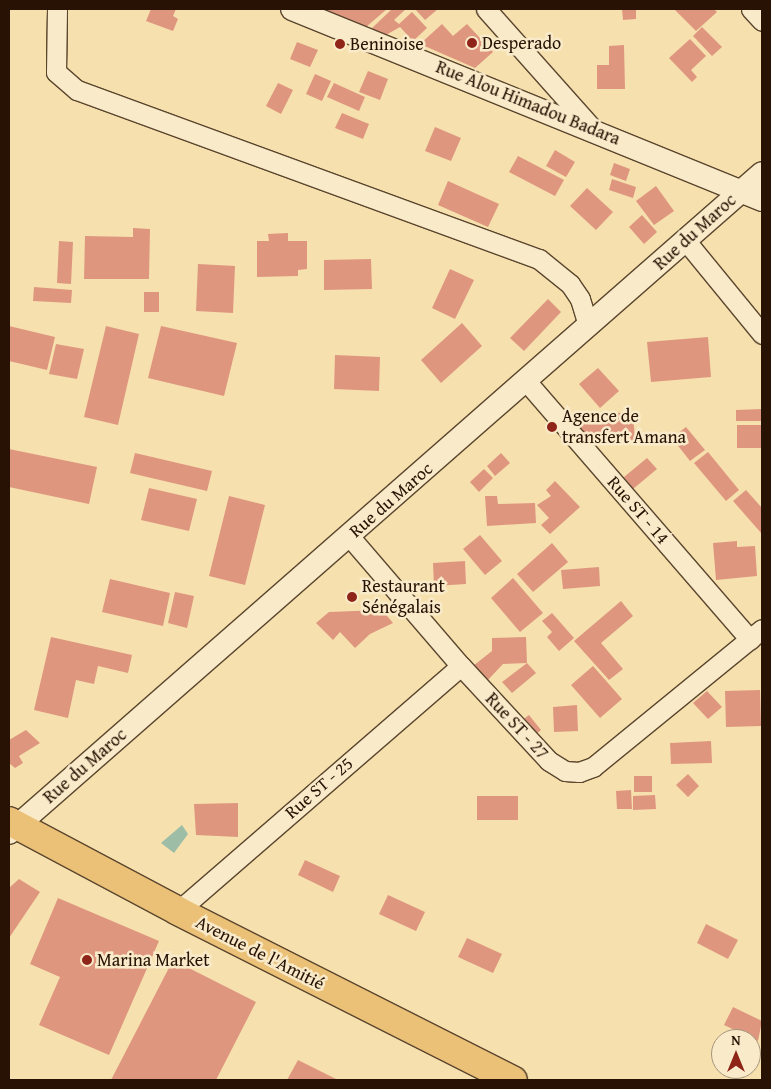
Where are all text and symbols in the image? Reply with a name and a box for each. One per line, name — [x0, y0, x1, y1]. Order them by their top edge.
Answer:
place label: Desperado — [482, 32, 561, 54]
place label: Beninoise — [350, 33, 424, 55]
marker: Desperado — [466, 37, 478, 49]
marker: Beninoise — [334, 38, 346, 50]
street label: Rue Alou Himadou Badara — [433, 56, 623, 150]
street label: Rue du Maroc — [649, 189, 741, 275]
place label: Agence de transfert Amana — [562, 406, 686, 448]
marker: Agence de transfert Amana — [546, 421, 558, 433]
street label: Rue du Maroc — [345, 458, 437, 542]
street label: Rue ST - 14 — [603, 472, 673, 548]
place label: Restaurant Sénégalais — [362, 576, 445, 618]
marker: Restaurant Sénégalais — [346, 591, 358, 603]
street label: Rue ST - 27 — [481, 688, 553, 764]
street label: Rue du Maroc — [39, 724, 131, 808]
street label: Rue ST - 25 — [281, 753, 357, 823]
street label: Avenue de l'Amitié — [192, 911, 328, 995]
place label: Marina Market — [97, 949, 210, 971]
marker: Marina Market — [81, 954, 93, 966]
north arrow — [711, 1029, 761, 1079]
text: N — [731, 1030, 741, 1050]

